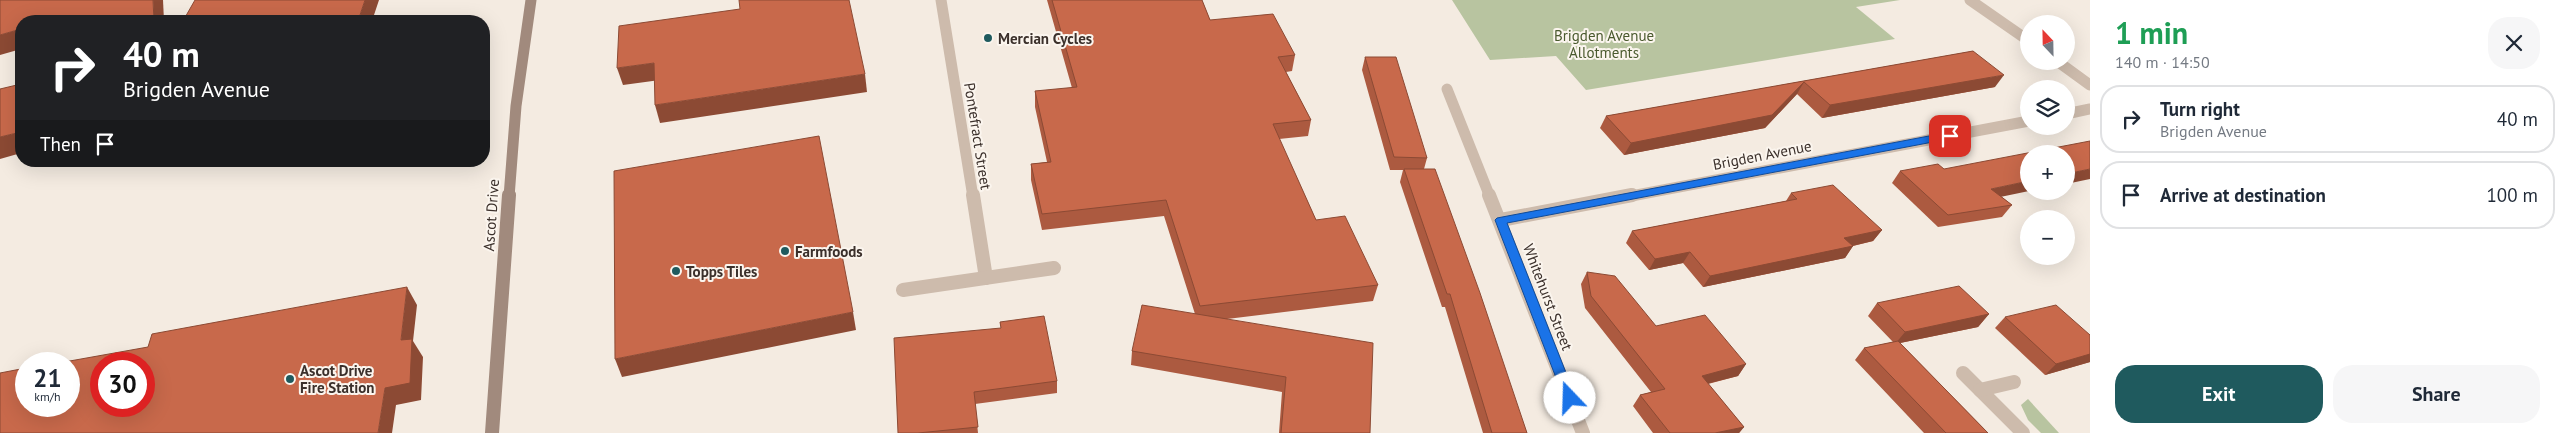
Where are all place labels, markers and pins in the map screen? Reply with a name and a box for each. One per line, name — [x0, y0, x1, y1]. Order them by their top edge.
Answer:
place label: Mercian Cycles — [998, 29, 1092, 48]
marker: Mercian Cycles — [982, 32, 994, 44]
pin — [1929, 115, 1971, 157]
place label: Farmfoods — [795, 242, 863, 261]
marker: Farmfoods — [779, 245, 791, 257]
place label: Topps Tiles — [686, 262, 757, 281]
marker: Topps Tiles — [670, 265, 682, 277]
place label: Ascot Drive Fire Station — [300, 361, 374, 397]
marker: Ascot Drive Fire Station — [284, 373, 296, 385]

